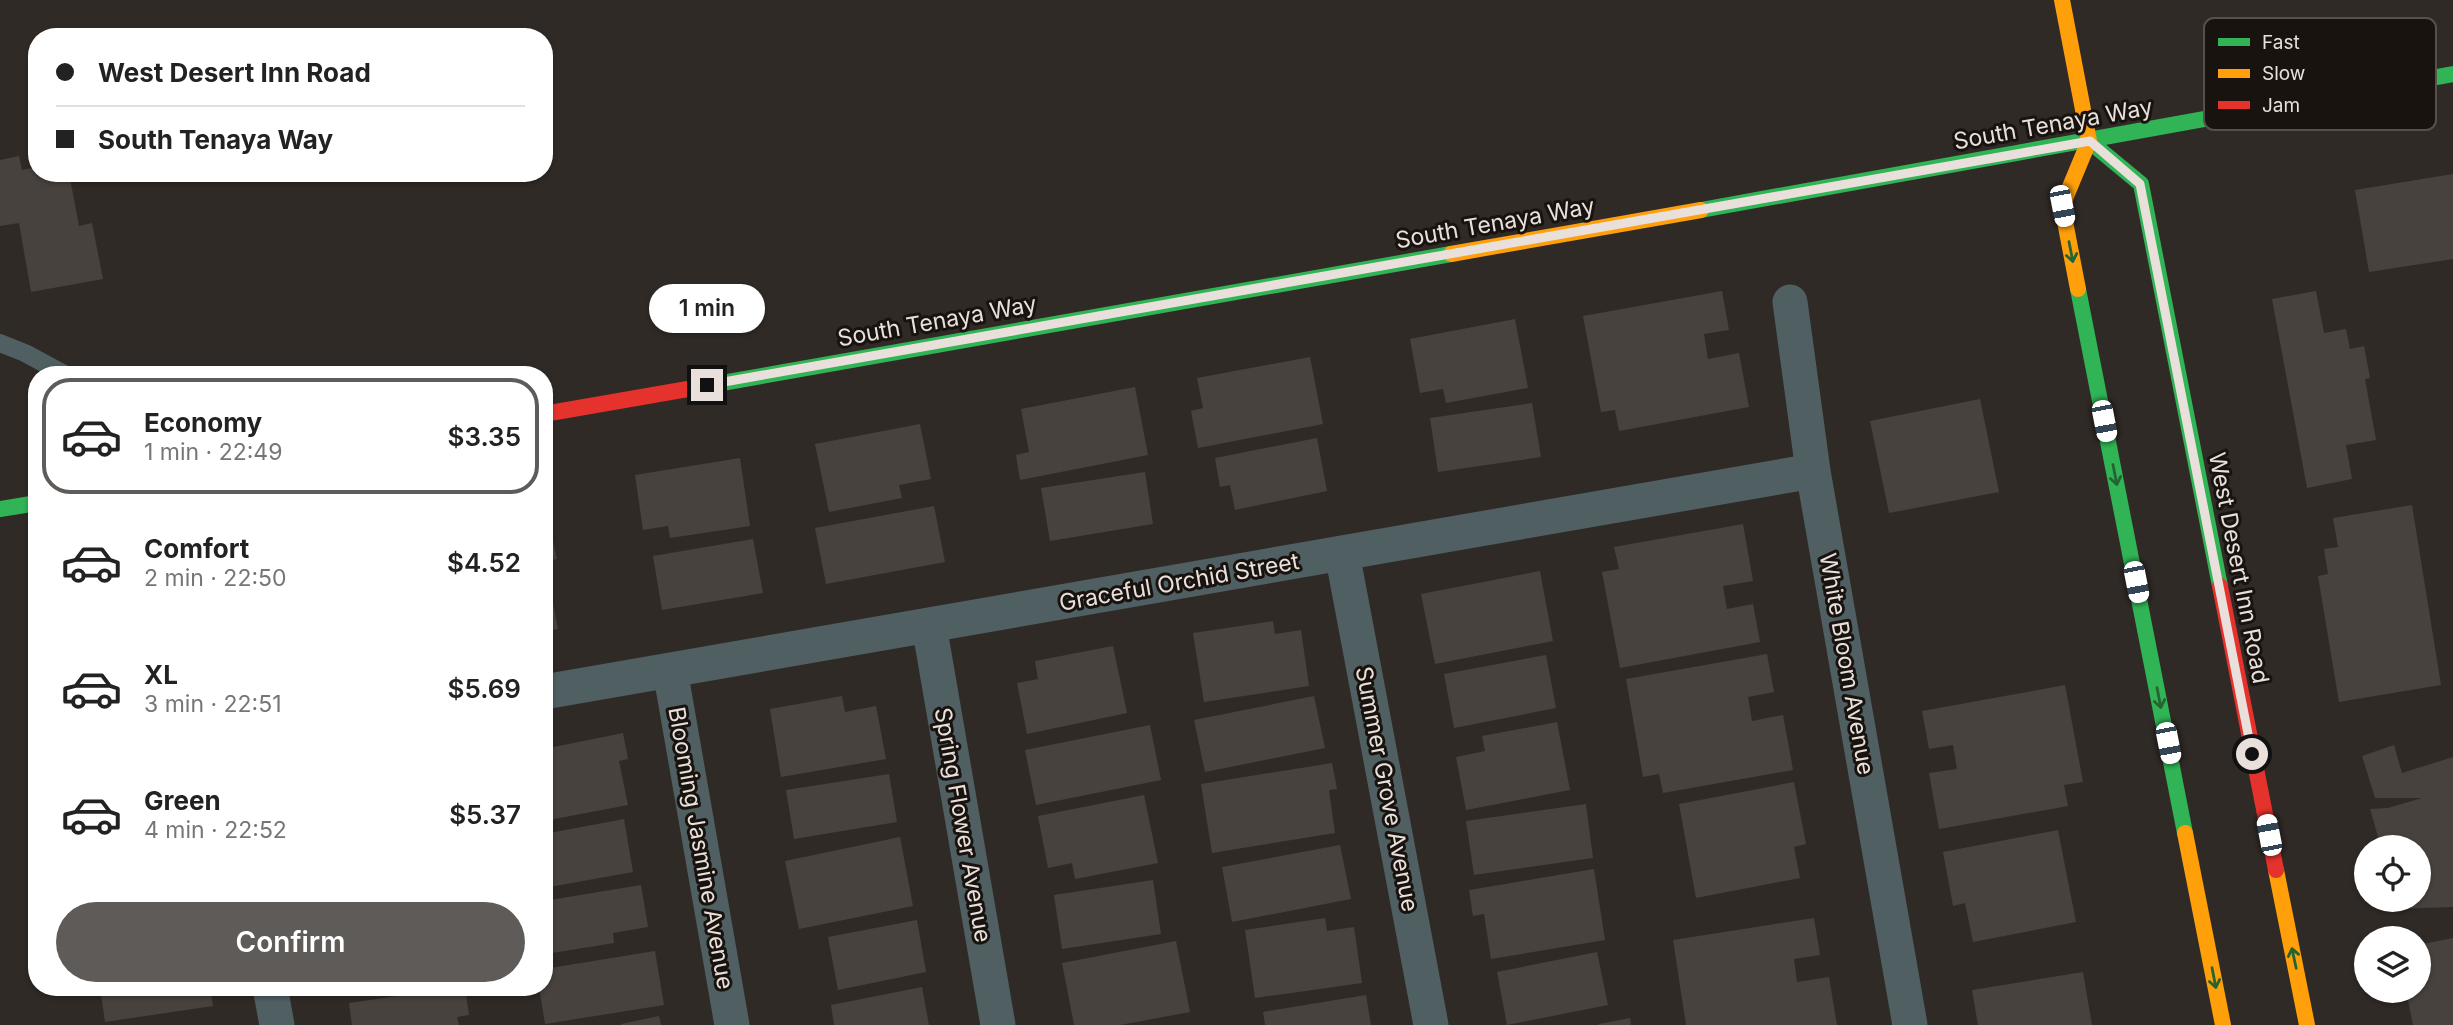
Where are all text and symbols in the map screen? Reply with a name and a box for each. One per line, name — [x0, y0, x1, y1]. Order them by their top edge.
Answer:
legend — [2204, 18, 2436, 130]
text: Fast — [2262, 31, 2300, 54]
text: West Desert Inn Road — [98, 57, 371, 88]
text: Slow — [2262, 62, 2305, 85]
street label: South Tenaya Way — [1951, 93, 2155, 155]
text: Jam — [2262, 94, 2300, 117]
text: South Tenaya Way — [98, 124, 333, 155]
car — [2048, 183, 2077, 229]
street label: South Tenaya Way — [1393, 192, 1597, 254]
one-way arrow — [2065, 240, 2078, 263]
callout: 1 min — [649, 284, 765, 332]
street label: South Tenaya Way — [835, 290, 1039, 352]
text: 1 min — [679, 294, 735, 322]
route end — [691, 369, 723, 401]
car — [2090, 398, 2119, 444]
icon: car — [60, 405, 123, 468]
text: Economy — [144, 407, 262, 438]
text: $3.35 — [448, 421, 521, 452]
text: 1 min · 22:49 — [144, 438, 283, 466]
street label: West Desert Inn Road — [2203, 450, 2275, 686]
one-way arrow — [2108, 463, 2122, 486]
icon: car — [60, 531, 123, 594]
text: Comfort — [144, 533, 249, 564]
text: $4.52 — [447, 547, 521, 578]
street label: Graceful Orchid Street — [1057, 547, 1302, 617]
street label: White Bloom Avenue — [1814, 551, 1880, 777]
car — [2122, 559, 2151, 605]
text: 2 min · 22:50 — [144, 564, 287, 592]
icon: car — [60, 657, 123, 720]
text: XL — [144, 659, 178, 690]
street label: Summer Grove Avenue — [1349, 664, 1425, 914]
text: $5.69 — [448, 673, 521, 704]
one-way arrow — [2152, 686, 2166, 709]
text: 3 min · 22:51 — [144, 690, 282, 718]
street label: Blooming Jasmine Avenue — [662, 705, 740, 991]
street label: Spring Flower Avenue — [929, 705, 997, 945]
car — [2154, 720, 2183, 766]
route start — [2236, 738, 2268, 770]
icon: car — [60, 783, 123, 846]
text: Green — [144, 785, 221, 816]
text: $5.37 — [449, 799, 521, 830]
car — [2255, 812, 2284, 858]
text: 4 min · 22:52 — [144, 816, 287, 844]
map controls — [2354, 835, 2431, 1003]
button: locate — [2354, 835, 2431, 912]
button: Confirm — [56, 902, 525, 982]
button: layers — [2354, 926, 2431, 1003]
one-way arrow — [2286, 947, 2300, 970]
one-way arrow — [2207, 966, 2221, 989]

